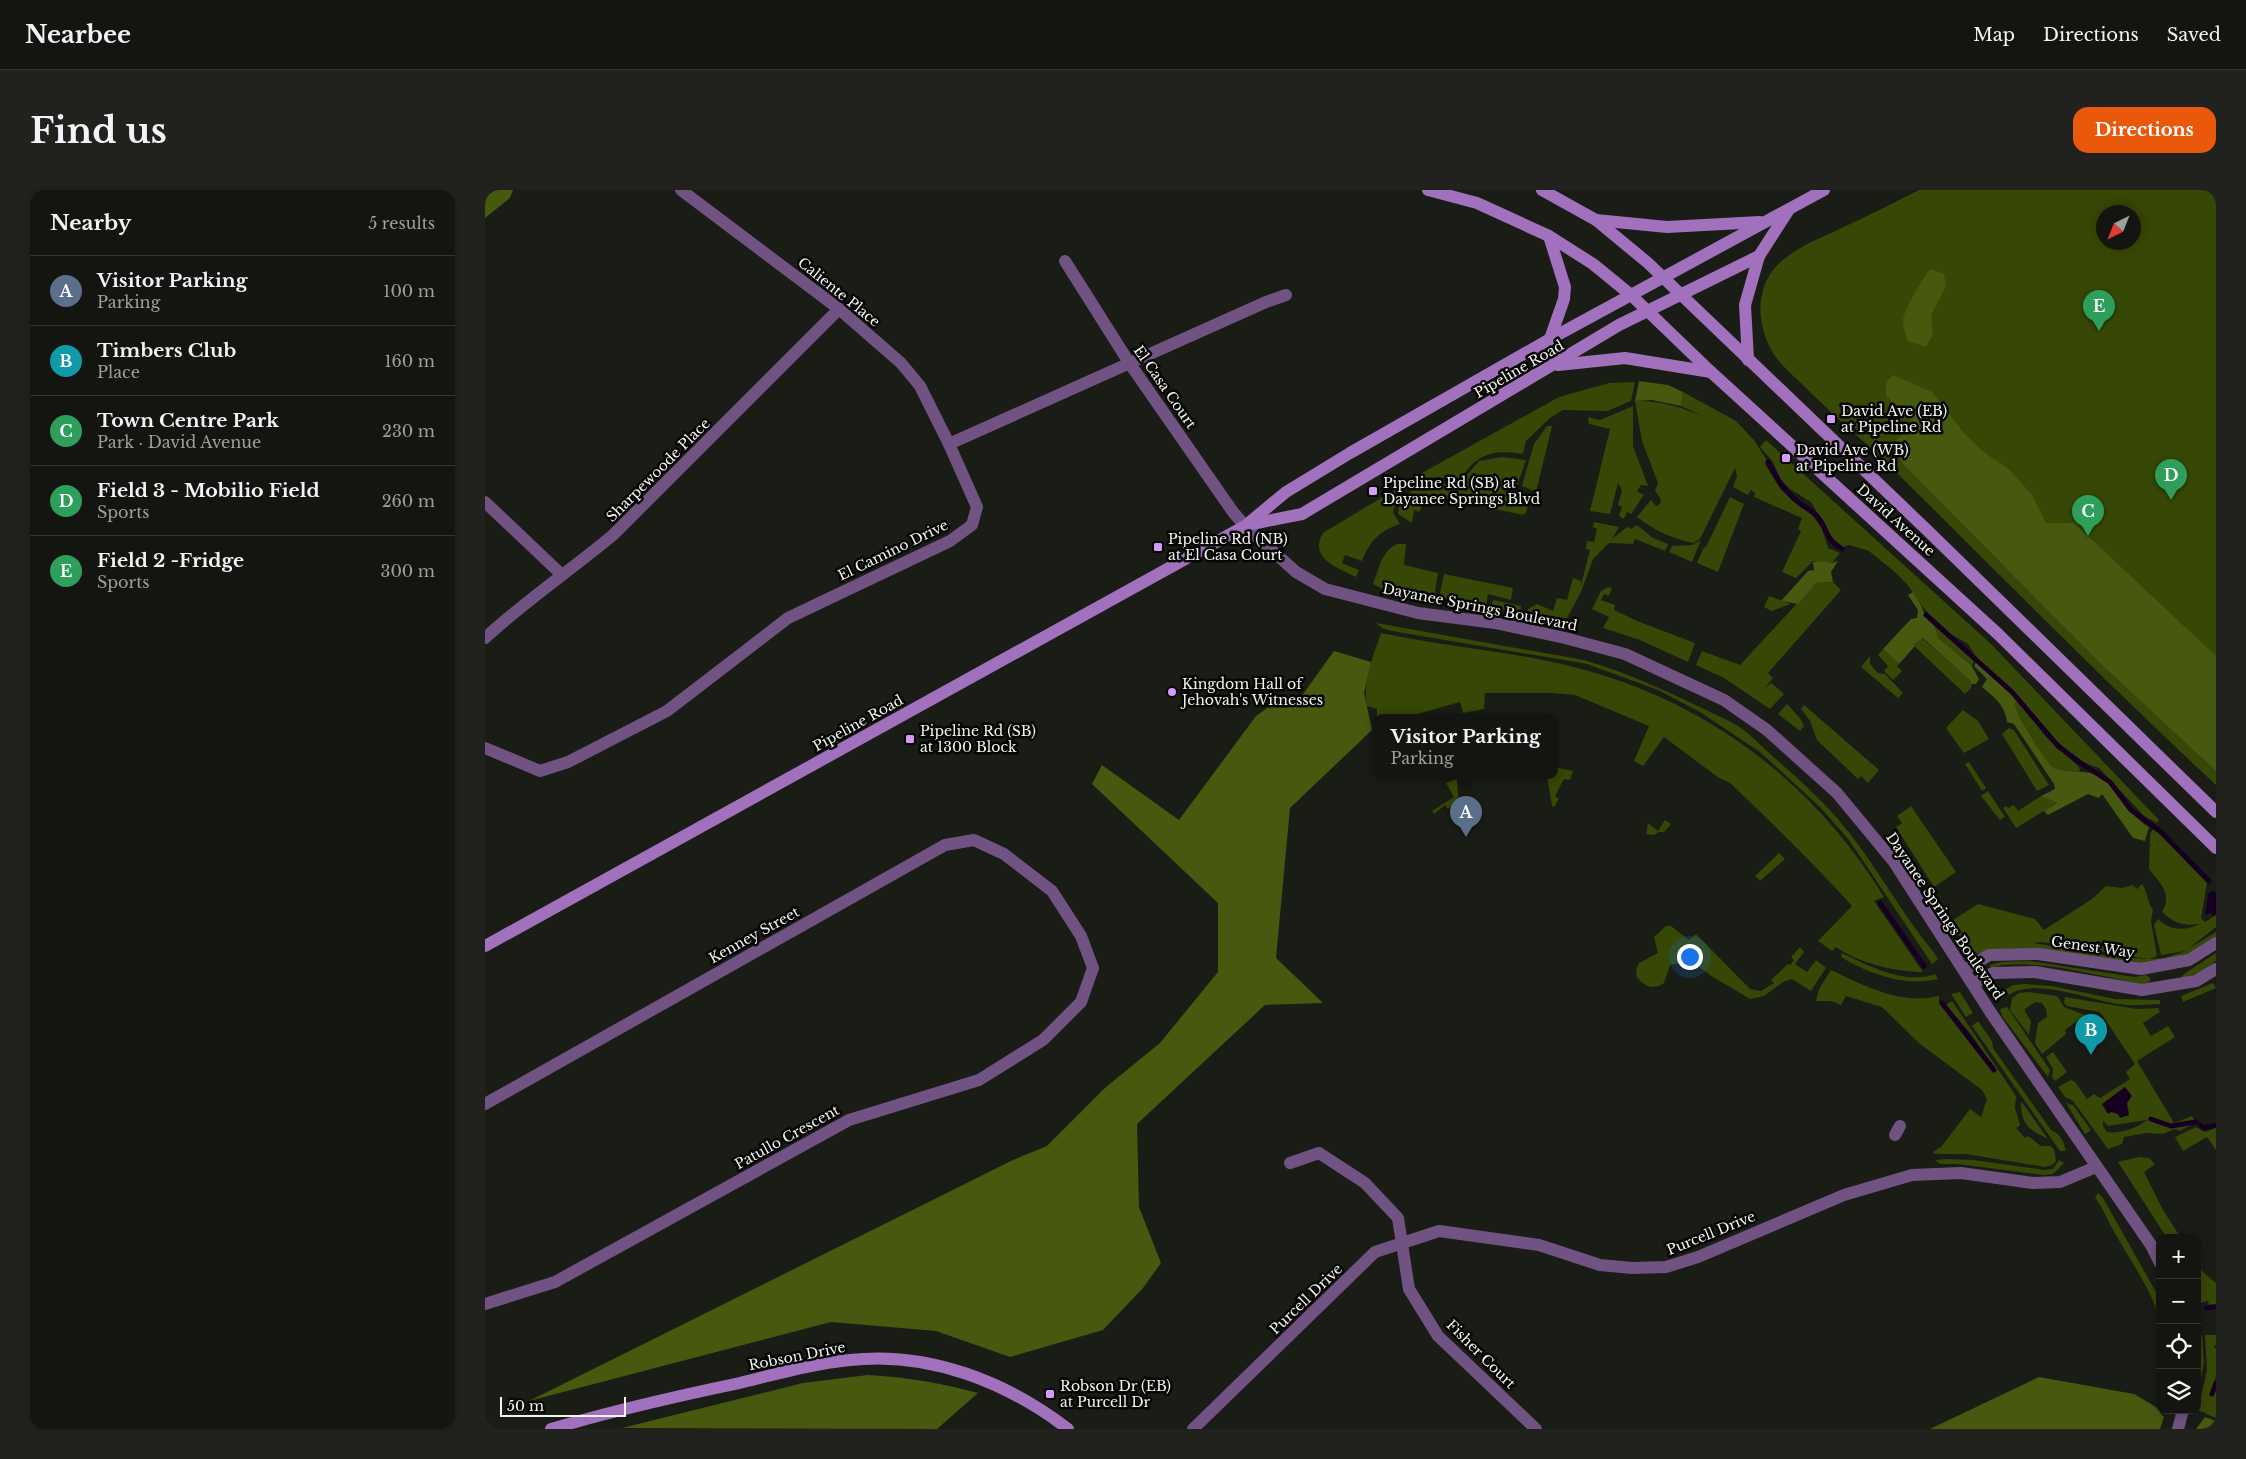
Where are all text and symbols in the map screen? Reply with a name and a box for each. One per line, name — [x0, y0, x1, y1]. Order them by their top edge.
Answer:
text: Nearbee — [25, 20, 131, 49]
text: Map — [1973, 24, 2015, 46]
text: Directions — [2043, 24, 2139, 46]
text: Saved — [2167, 24, 2221, 46]
button: Directions — [2073, 107, 2216, 153]
text: Find us — [30, 109, 167, 152]
north arrow — [2096, 205, 2141, 250]
text: Nearby — [50, 210, 131, 236]
text: 5 results — [368, 213, 435, 233]
street label: Caliente Place — [794, 253, 884, 331]
text: Visitor Parking — [97, 269, 247, 292]
text: A — [60, 281, 72, 301]
text: 100 m — [383, 281, 435, 301]
pin: E — [2083, 290, 2115, 331]
text: Parking — [97, 292, 160, 312]
street label: Pipeline Road — [1471, 336, 1567, 402]
text: Timbers Club — [97, 339, 236, 362]
street label: El Casa Court — [1130, 342, 1201, 433]
text: B — [60, 351, 72, 371]
text: 160 m — [384, 351, 435, 371]
text: Place — [97, 362, 140, 382]
place label: David Ave (EB) at Pipeline Rd — [1841, 402, 1947, 436]
text: Town Centre Park — [97, 409, 279, 432]
marker: David Ave (EB) at Pipeline Rd — [1825, 413, 1837, 425]
street label: Sharpewoode Place — [602, 414, 714, 526]
text: C — [59, 421, 73, 441]
text: 230 m — [382, 421, 435, 441]
text: Park · David Avenue — [97, 432, 261, 452]
place label: David Ave (WB) at Pipeline Rd — [1796, 441, 1909, 475]
marker: David Ave (WB) at Pipeline Rd — [1780, 452, 1792, 464]
pin: D — [2155, 459, 2187, 500]
place label: Pipeline Rd (SB) at Dayanee Springs Blvd — [1383, 474, 1541, 508]
text: Field 3 - Mobilio Field — [97, 479, 320, 502]
street label: David Avenue — [1853, 480, 1939, 560]
marker: Pipeline Rd (SB) at Dayanee Springs Blvd — [1367, 485, 1379, 497]
text: D — [59, 491, 73, 511]
text: 260 m — [382, 491, 435, 511]
pin: C — [2072, 495, 2104, 536]
text: Sports — [97, 502, 150, 522]
street label: El Camino Drive — [835, 516, 951, 584]
place label: Pipeline Rd (NB) at El Casa Court — [1168, 530, 1288, 564]
marker: Pipeline Rd (NB) at El Casa Court — [1152, 541, 1164, 553]
text: Field 2 -Fridge — [97, 549, 244, 572]
text: E — [60, 561, 72, 581]
text: 300 m — [381, 561, 435, 581]
text: Sports — [97, 572, 150, 592]
street label: Dayanee Springs Boulevard — [1381, 579, 1580, 635]
place label: Kingdom Hall of Jehovah's Witnesses — [1180, 675, 1323, 709]
marker: Kingdom Hall of Jehovah's Witnesses — [1166, 686, 1178, 698]
street label: Pipeline Road — [810, 691, 907, 755]
popup — [1373, 714, 1558, 779]
place label: Pipeline Rd (SB) at 1300 Block — [920, 722, 1036, 756]
text: Visitor Parking — [1390, 725, 1541, 748]
marker: Pipeline Rd (SB) at 1300 Block — [904, 733, 916, 745]
text: Parking — [1390, 748, 1454, 768]
pin: A — [1450, 796, 1482, 837]
street label: Dayanee Springs Boulevard — [1882, 829, 2008, 1004]
street label: Kenney Street — [706, 902, 803, 967]
street label: Genest Way — [2050, 932, 2136, 962]
your location — [1677, 944, 1703, 970]
pin: B — [2075, 1014, 2107, 1055]
street label: Patullo Crescent — [732, 1100, 843, 1173]
street label: Purcell Drive — [1664, 1207, 1758, 1259]
map controls — [2156, 1234, 2201, 1414]
button: + — [2156, 1234, 2201, 1279]
street label: Purcell Drive — [1266, 1260, 1346, 1338]
button: − — [2156, 1279, 2201, 1324]
street label: Fisher Court — [1443, 1316, 1520, 1393]
button: locate — [2156, 1324, 2201, 1369]
street label: Robson Drive — [747, 1338, 847, 1374]
button: layers — [2156, 1369, 2201, 1414]
place label: Robson Dr (EB) at Purcell Dr — [1060, 1377, 1171, 1411]
marker: Robson Dr (EB) at Purcell Dr — [1044, 1388, 1056, 1400]
scale bar — [500, 1394, 626, 1417]
text: 50 m — [507, 1397, 544, 1415]

